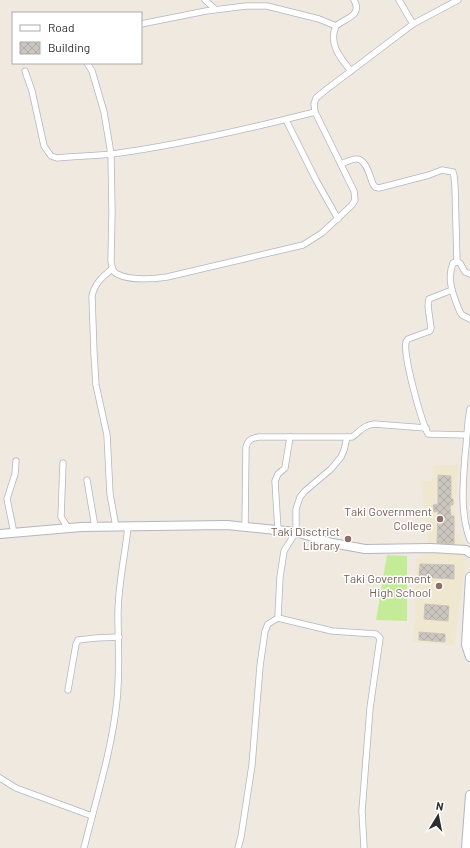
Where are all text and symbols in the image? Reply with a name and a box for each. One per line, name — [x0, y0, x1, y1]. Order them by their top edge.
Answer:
legend — [12, 12, 142, 64]
text: Road — [48, 20, 75, 34]
text: Building — [48, 40, 90, 54]
place label: Taki Government College — [344, 504, 432, 532]
marker: Taki Government College — [435, 514, 445, 524]
place label: Taki Disctrict Library — [271, 524, 340, 552]
marker: Taki Disctrict Library — [343, 534, 353, 544]
place label: Taki Government High School — [343, 571, 431, 599]
marker: Taki Government High School — [434, 581, 444, 591]
north arrow — [418, 796, 458, 836]
text: N — [435, 799, 445, 813]

